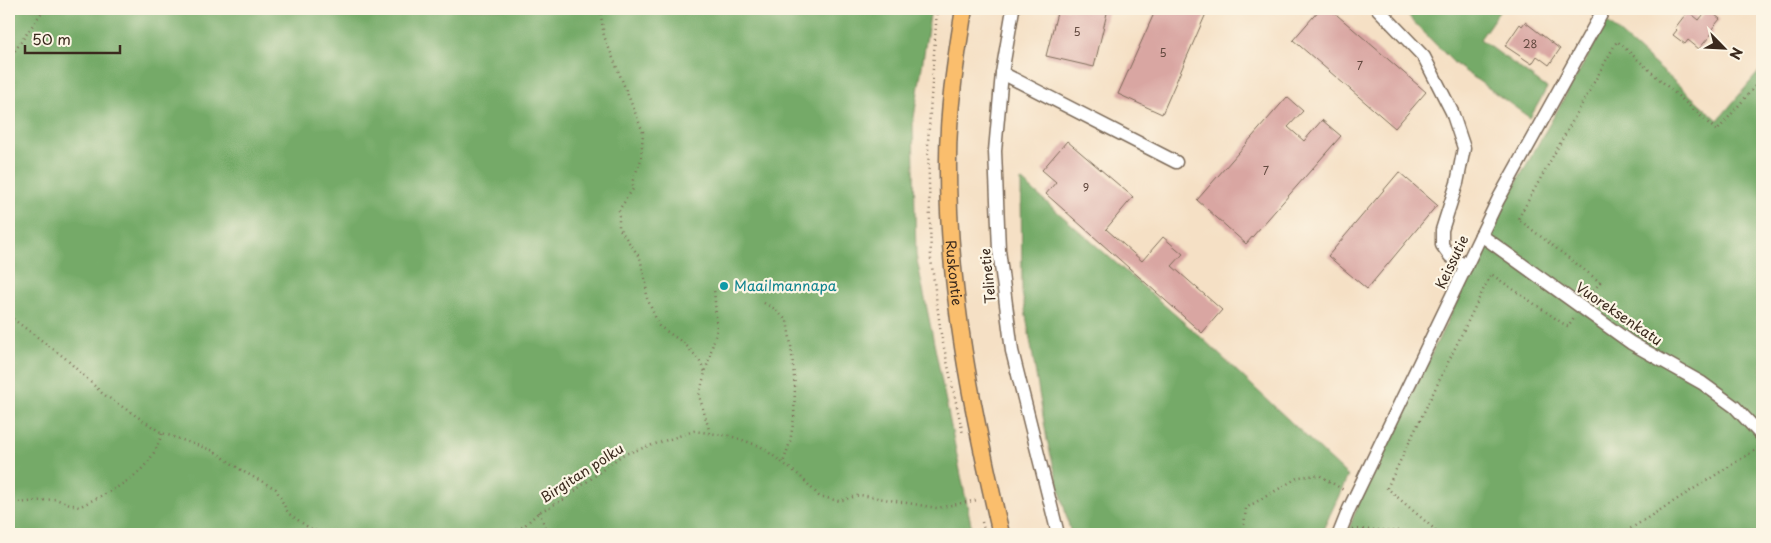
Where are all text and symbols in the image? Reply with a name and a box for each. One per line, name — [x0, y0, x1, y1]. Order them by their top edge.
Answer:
scale bar — [25, 22, 120, 54]
north arrow — [1698, 22, 1748, 72]
house number: 5 — [1073, 23, 1081, 40]
text: 50 m — [32, 27, 71, 50]
house number: 28 — [1523, 35, 1537, 52]
house number: 5 — [1159, 44, 1167, 61]
text: N — [1724, 44, 1748, 63]
house number: 7 — [1357, 57, 1363, 74]
house number: 7 — [1263, 162, 1269, 179]
house number: 9 — [1083, 179, 1089, 196]
street label: Keissutie — [1430, 231, 1474, 292]
street label: Ruskontie — [941, 239, 968, 307]
street label: Telinetie — [974, 248, 1001, 305]
place label: Maailmannapa — [734, 275, 837, 296]
street label: Vuoreksenkatu — [1572, 277, 1667, 350]
marker: Maailmannapa — [718, 280, 730, 292]
street label: Birgitan polku — [536, 438, 628, 508]

